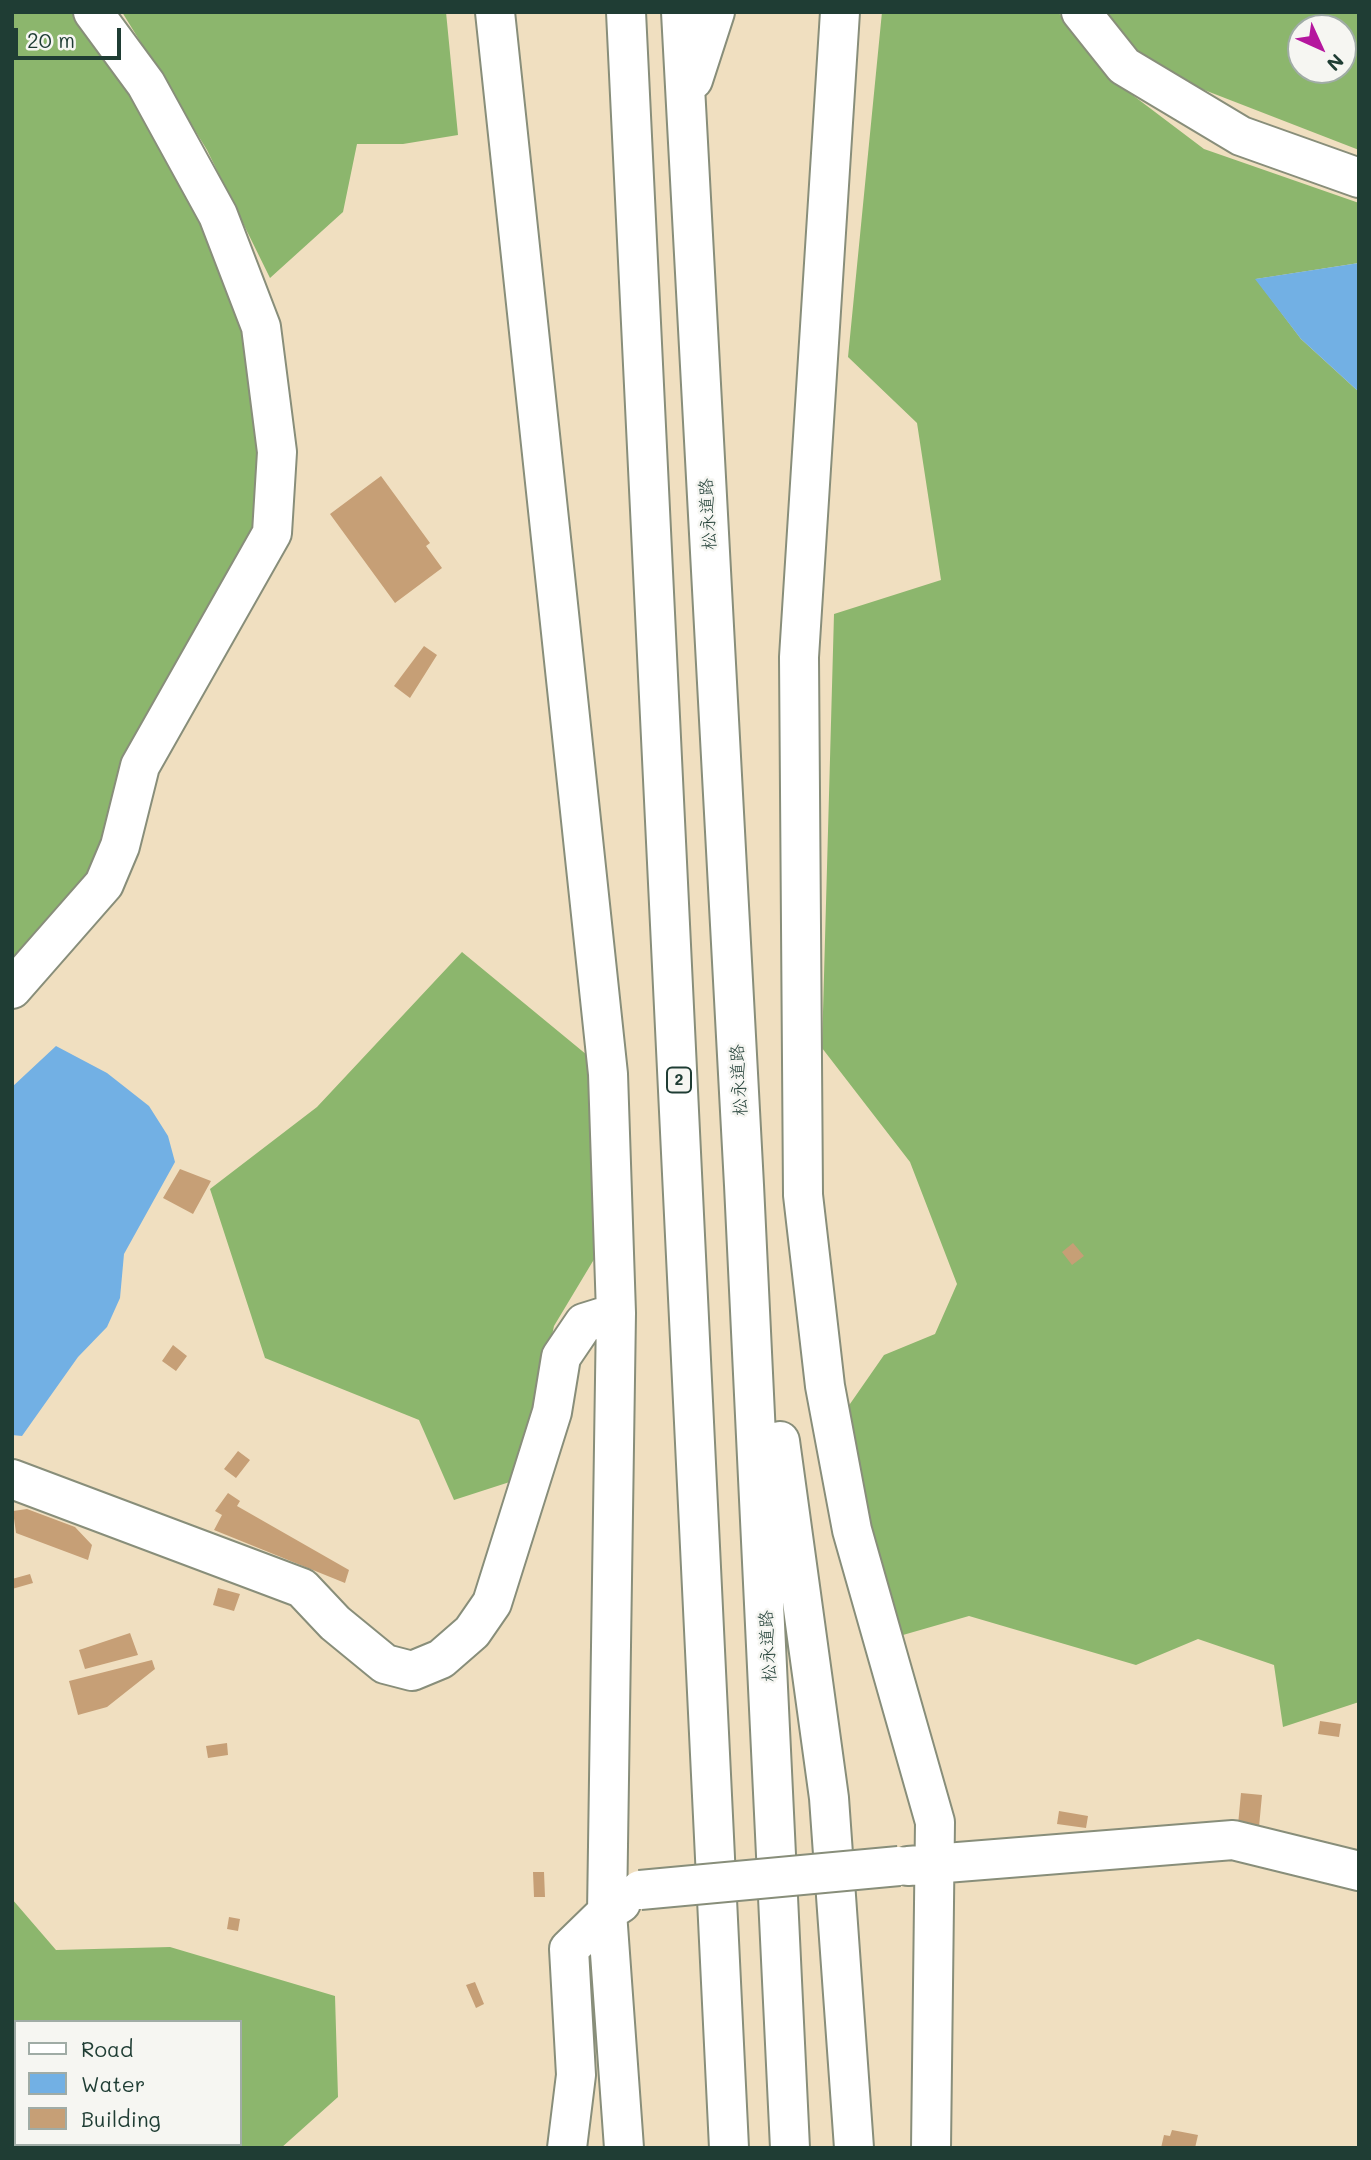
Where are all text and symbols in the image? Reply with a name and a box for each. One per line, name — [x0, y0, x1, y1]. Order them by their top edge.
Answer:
scale bar — [18, 14, 124, 58]
north arrow — [1287, 14, 1357, 84]
text: 20 m — [27, 26, 75, 53]
text: N — [1322, 49, 1350, 77]
street label: 松永道路 — [695, 477, 721, 551]
street label: 松永道路 — [726, 1043, 752, 1117]
road number: 2 — [667, 1068, 691, 1092]
street label: 松永道路 — [755, 1609, 781, 1683]
legend — [14, 2020, 242, 2146]
text: Road — [81, 2035, 133, 2062]
text: Water — [81, 2070, 145, 2097]
text: Building — [81, 2105, 161, 2132]

